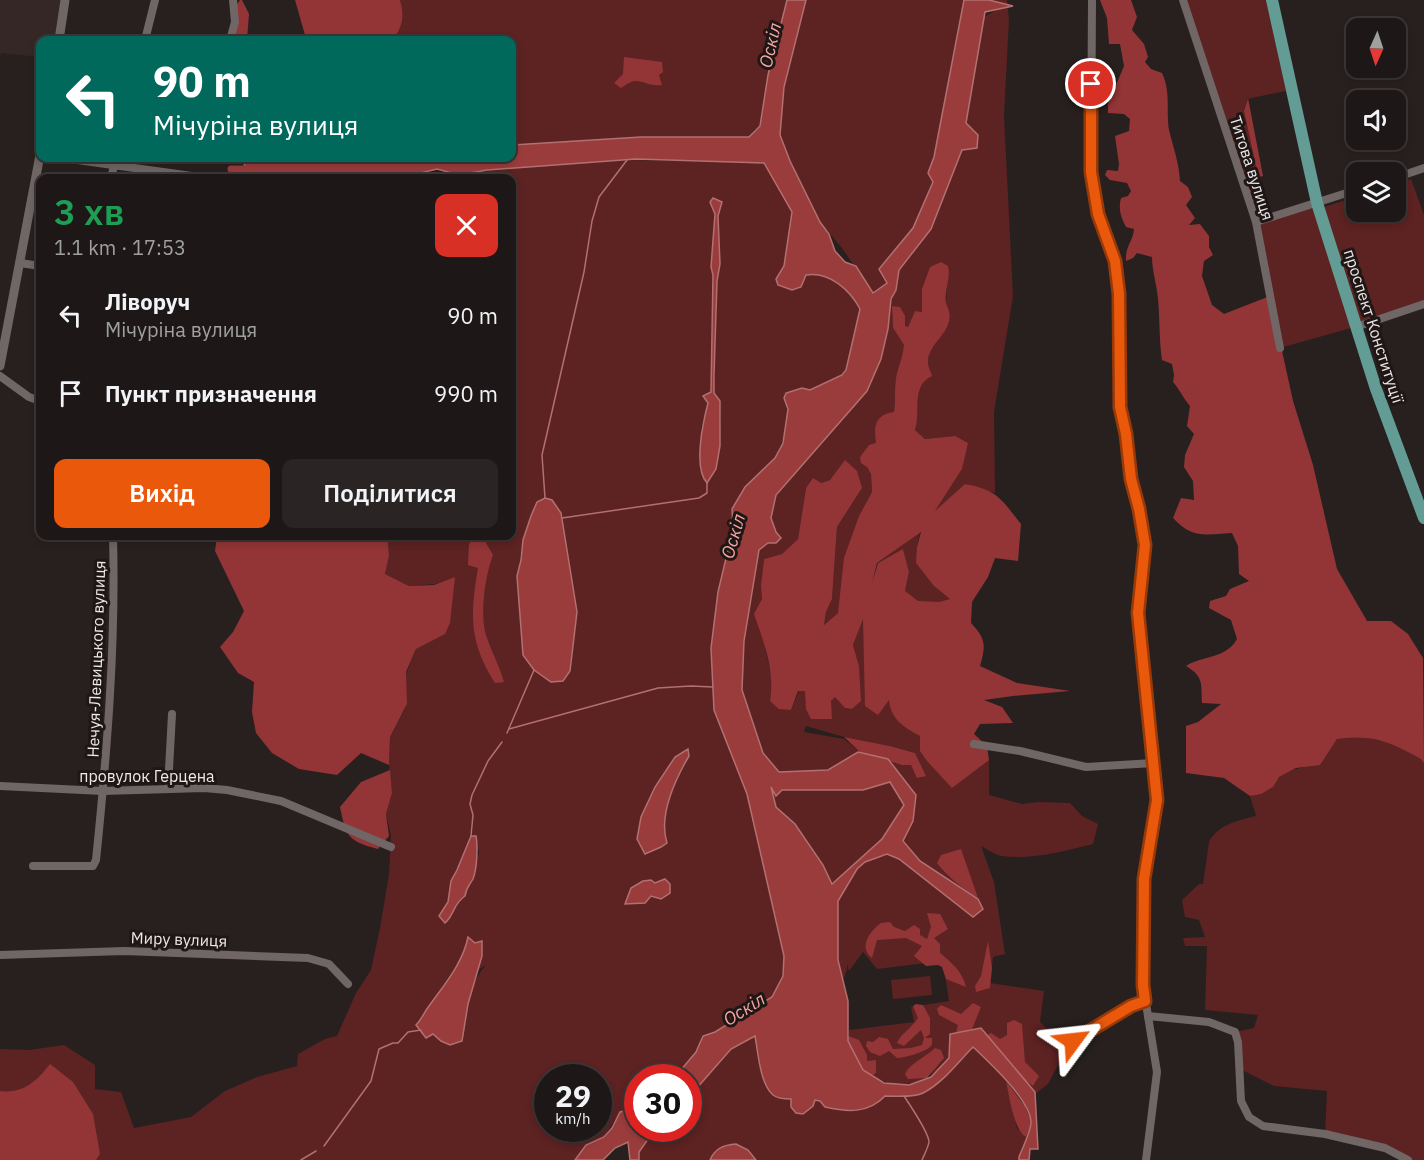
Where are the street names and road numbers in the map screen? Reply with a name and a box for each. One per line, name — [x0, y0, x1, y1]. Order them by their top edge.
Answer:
street label: Титова вулиця — [1226, 113, 1278, 223]
street label: проспект Конституції — [1340, 246, 1409, 406]
street label: Нечуя-Левицького вулиця — [83, 560, 109, 758]
street label: провулок Герцена — [79, 766, 215, 786]
street label: Миру вулиця — [130, 927, 228, 951]

